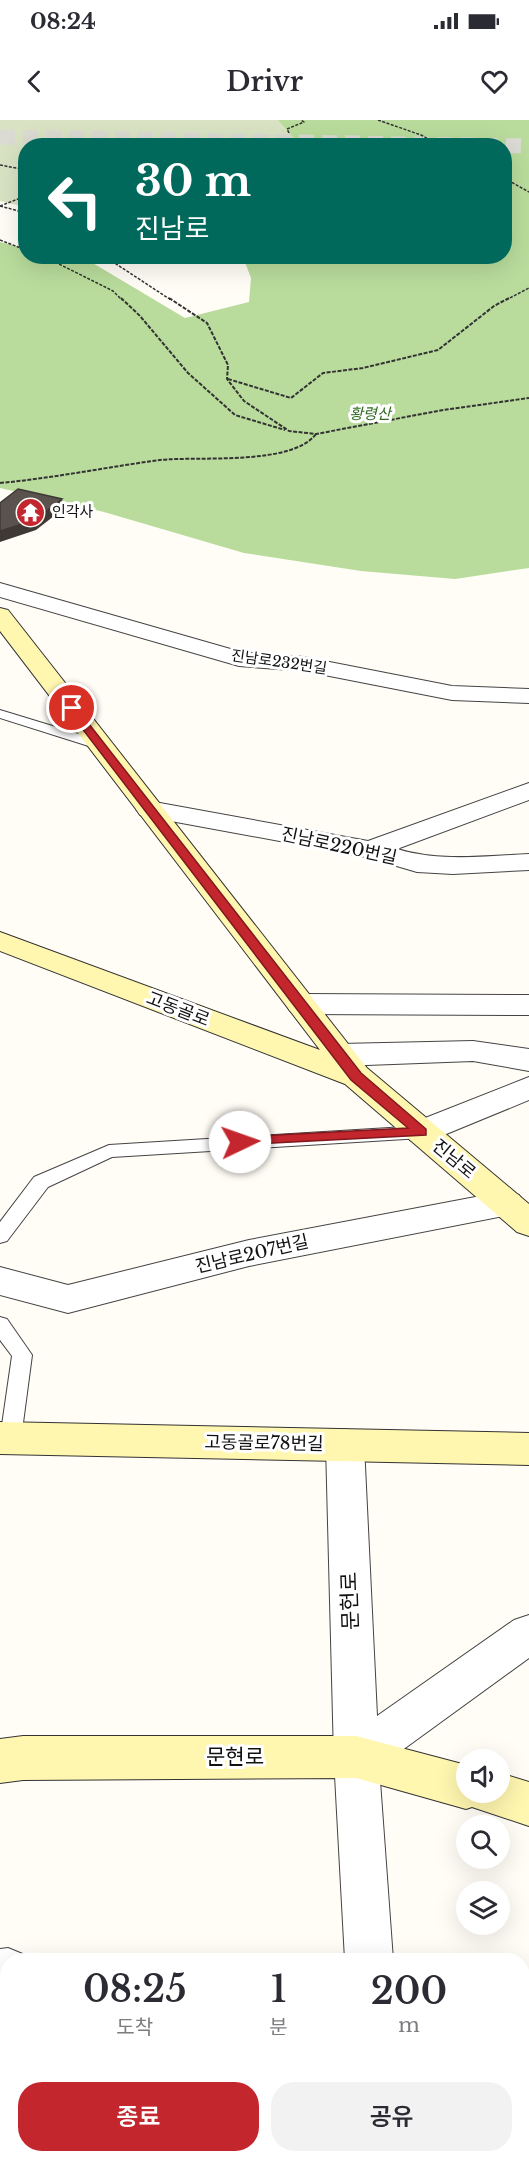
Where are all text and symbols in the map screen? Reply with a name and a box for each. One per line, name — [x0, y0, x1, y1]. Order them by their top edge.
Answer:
text: 08:24 — [30, 8, 96, 35]
icon: back — [18, 65, 51, 98]
text: Drivr — [226, 65, 303, 98]
icon: heart — [478, 65, 511, 98]
text: 30 m — [135, 155, 251, 207]
icon: left — [36, 162, 114, 240]
text: 진남로 — [135, 212, 210, 245]
park label: 황령산 — [349, 404, 393, 423]
temple icon: 인각사 — [15, 496, 47, 528]
place label: 인각사 — [52, 502, 94, 521]
street label: 진남로232번길 — [230, 645, 328, 678]
pin — [46, 682, 97, 733]
icon: arrive — [55, 691, 88, 724]
street label: 진남로220번길 — [279, 823, 399, 869]
street label: 고동골로 — [143, 987, 213, 1031]
position arrow — [208, 1110, 272, 1174]
street label: 진남로 — [428, 1135, 480, 1183]
street label: 진남로207번길 — [193, 1230, 311, 1278]
street label: 고동골로78번길 — [204, 1431, 324, 1455]
street label: 문헌로 — [336, 1572, 364, 1630]
street label: 문현로 — [206, 1744, 264, 1770]
map controls — [456, 1749, 510, 1935]
button: sound — [456, 1749, 510, 1803]
button: search — [456, 1815, 510, 1869]
button: layers — [456, 1881, 510, 1935]
text: 08:25 — [83, 1967, 186, 2012]
text: 1 — [271, 1967, 286, 2012]
text: 200 — [371, 1969, 447, 2014]
text: m — [398, 2013, 420, 2037]
text: 도착 — [116, 2015, 153, 2039]
text: 분 — [269, 2015, 288, 2039]
button: 종료 — [18, 2082, 259, 2151]
button: 공유 — [271, 2082, 512, 2151]

